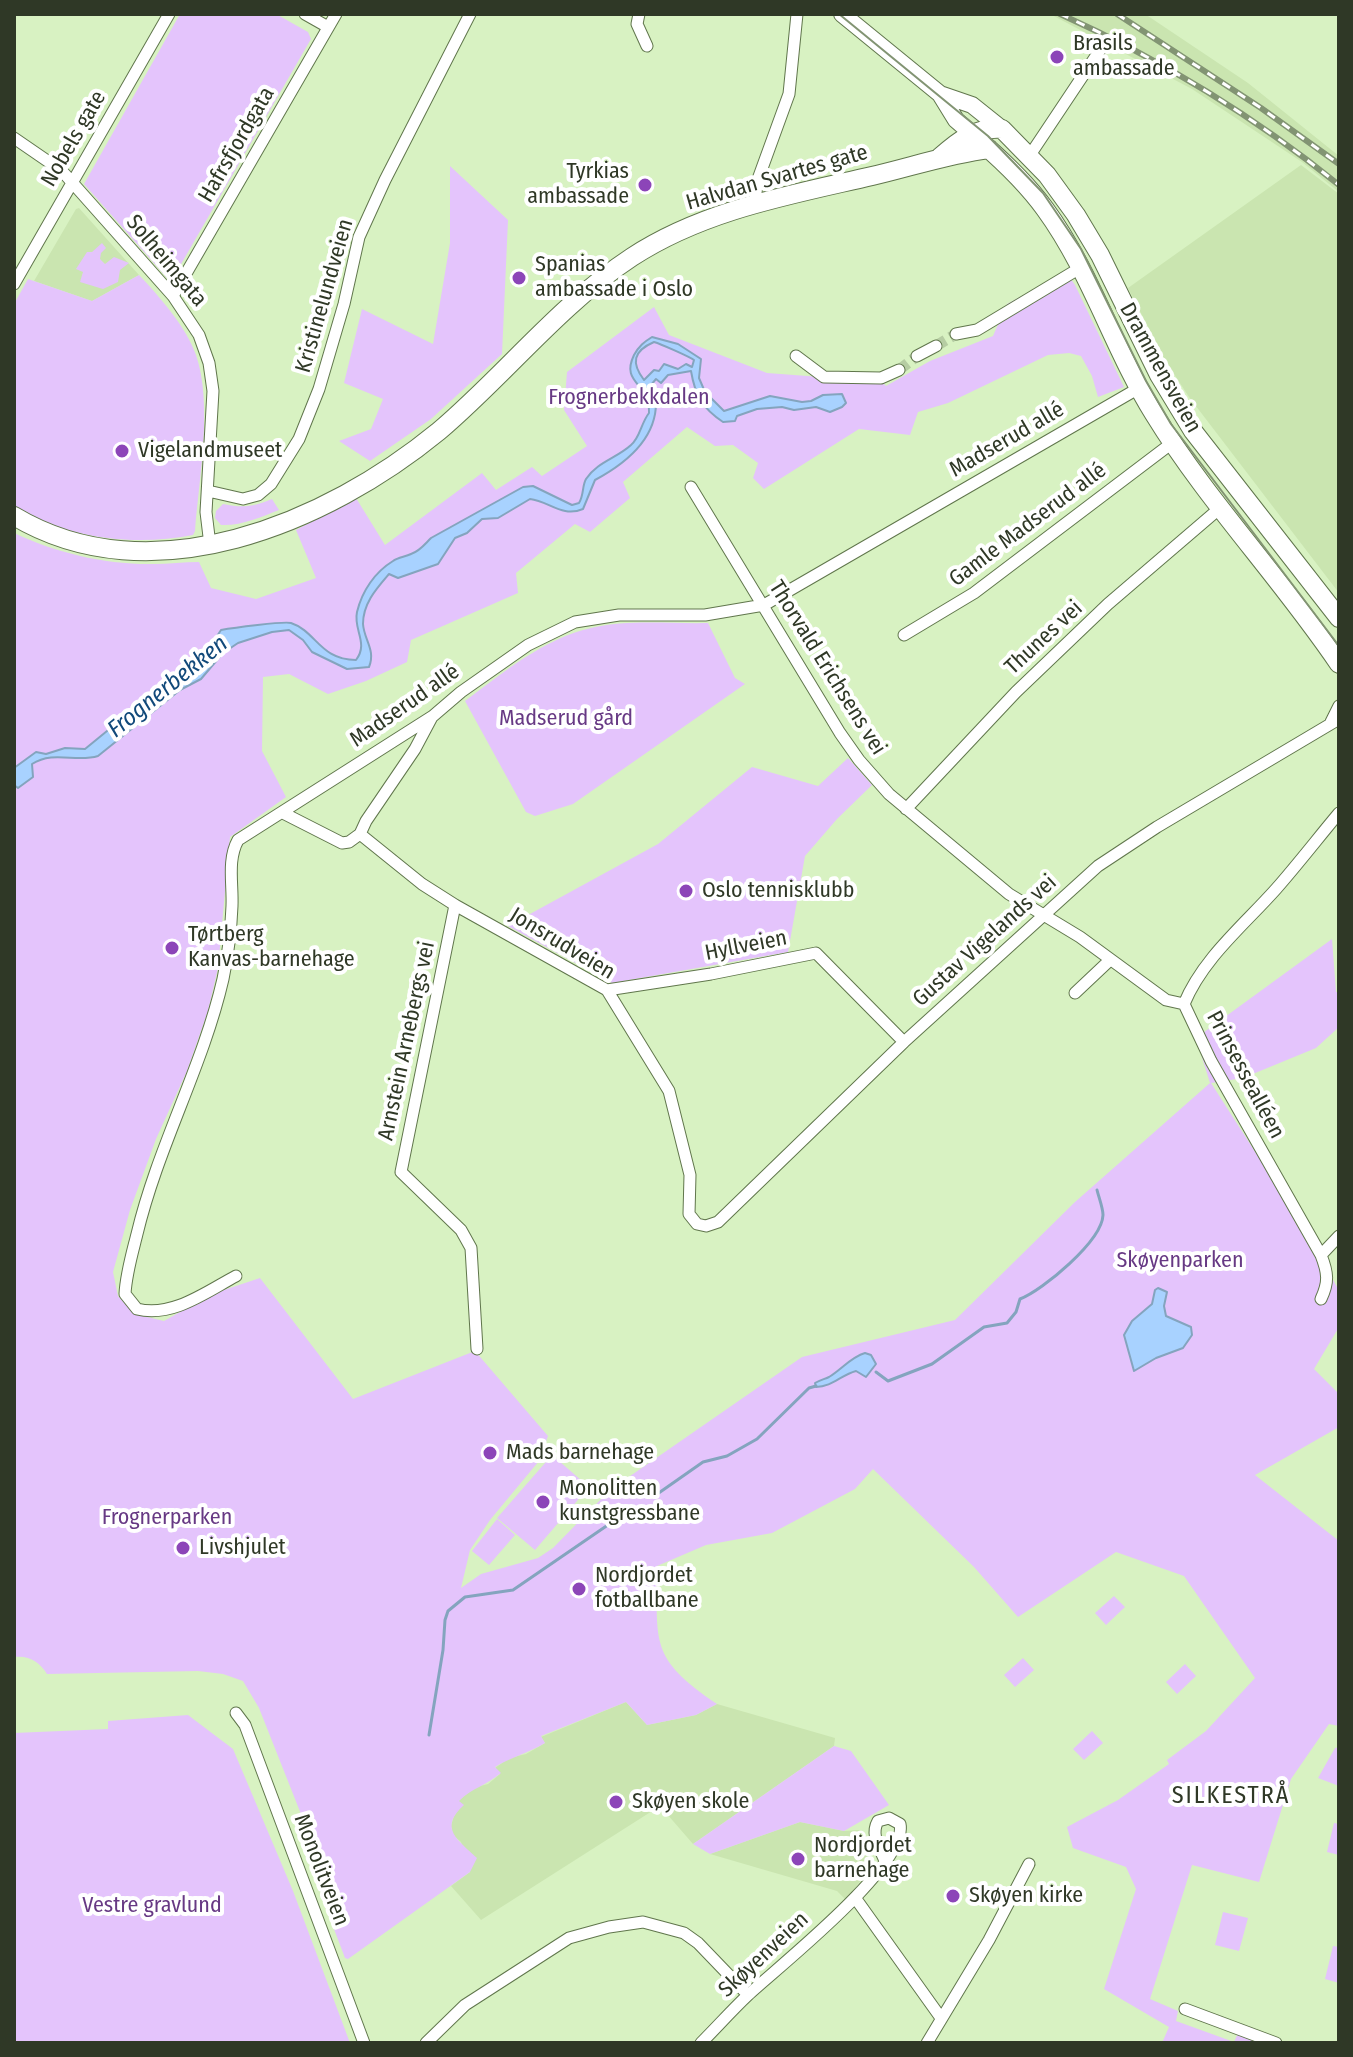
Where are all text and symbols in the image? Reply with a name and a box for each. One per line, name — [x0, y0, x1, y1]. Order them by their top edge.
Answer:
place label: Brasils ambassade — [1073, 31, 1175, 82]
marker: Brasils ambassade — [1048, 48, 1066, 66]
street label: Hafrsfjordgata — [193, 83, 281, 207]
street label: Nobels gate — [36, 86, 112, 192]
street label: Halvdan Svartes gate — [683, 139, 871, 217]
place label: Tyrkias ambassade — [527, 159, 629, 210]
marker: Tyrkias ambassade — [636, 176, 654, 194]
street label: Solheimgata — [120, 210, 212, 312]
street label: Kristinelundveien — [290, 216, 360, 376]
place label: Spanias ambassade i Oslo — [535, 252, 693, 304]
marker: Spanias ambassade i Oslo — [510, 269, 528, 287]
street label: Drammensveien — [1113, 298, 1207, 438]
park label: Frognerbekkdalen — [548, 385, 710, 411]
street label: Madserud allé — [945, 397, 1069, 483]
place label: Vigelandmuseet — [138, 438, 282, 464]
marker: Vigelandmuseet — [113, 442, 131, 460]
street label: Gamle Madserud allé — [944, 457, 1112, 593]
street label: Thorvald Erichsens vei — [763, 576, 891, 760]
street label: Thunes vei — [1000, 595, 1088, 681]
water label: Frognerbekken — [102, 630, 234, 744]
street label: Madserud allé — [345, 659, 465, 753]
park label: Madserud gård — [499, 706, 633, 732]
street label: Gustav Vigelands vei — [908, 870, 1062, 1012]
place label: Oslo tennisklubb — [702, 878, 854, 904]
marker: Oslo tennisklubb — [677, 882, 695, 900]
street label: Jonsrudveien — [505, 902, 619, 986]
place label: Tørtberg Kanvas-barnehage — [188, 922, 355, 974]
street label: Hyllveien — [703, 925, 789, 967]
marker: Tørtberg Kanvas-barnehage — [163, 939, 181, 957]
street label: Arnstein Arnebergs vei — [373, 939, 441, 1143]
street label: Prinsessealléen — [1200, 1007, 1290, 1143]
park label: Skøyenparken — [1116, 1248, 1244, 1274]
place label: Mads barnehage — [506, 1440, 654, 1466]
marker: Mads barnehage — [481, 1444, 499, 1462]
place label: Monolitten kunstgressbane — [559, 1476, 700, 1528]
marker: Monolitten kunstgressbane — [534, 1493, 552, 1511]
park label: Frognerparken — [102, 1505, 232, 1531]
place label: Livshjulet — [199, 1535, 286, 1561]
marker: Livshjulet — [174, 1539, 192, 1557]
place label: Nordjordet fotballbane — [595, 1563, 699, 1614]
marker: Nordjordet fotballbane — [570, 1580, 588, 1598]
district label: SILKESTRÅ — [1172, 1782, 1290, 1810]
place label: Skøyen skole — [632, 1789, 749, 1815]
marker: Skøyen skole — [607, 1793, 625, 1811]
street label: Monolitveien — [288, 1810, 354, 1930]
place label: Nordjordet barnehage — [814, 1833, 912, 1884]
marker: Nordjordet barnehage — [789, 1850, 807, 1868]
place label: Skøyen kirke — [969, 1883, 1083, 1909]
marker: Skøyen kirke — [944, 1887, 962, 1905]
park label: Vestre gravlund — [82, 1893, 222, 1919]
street label: Skøyenveien — [714, 1907, 814, 2003]

